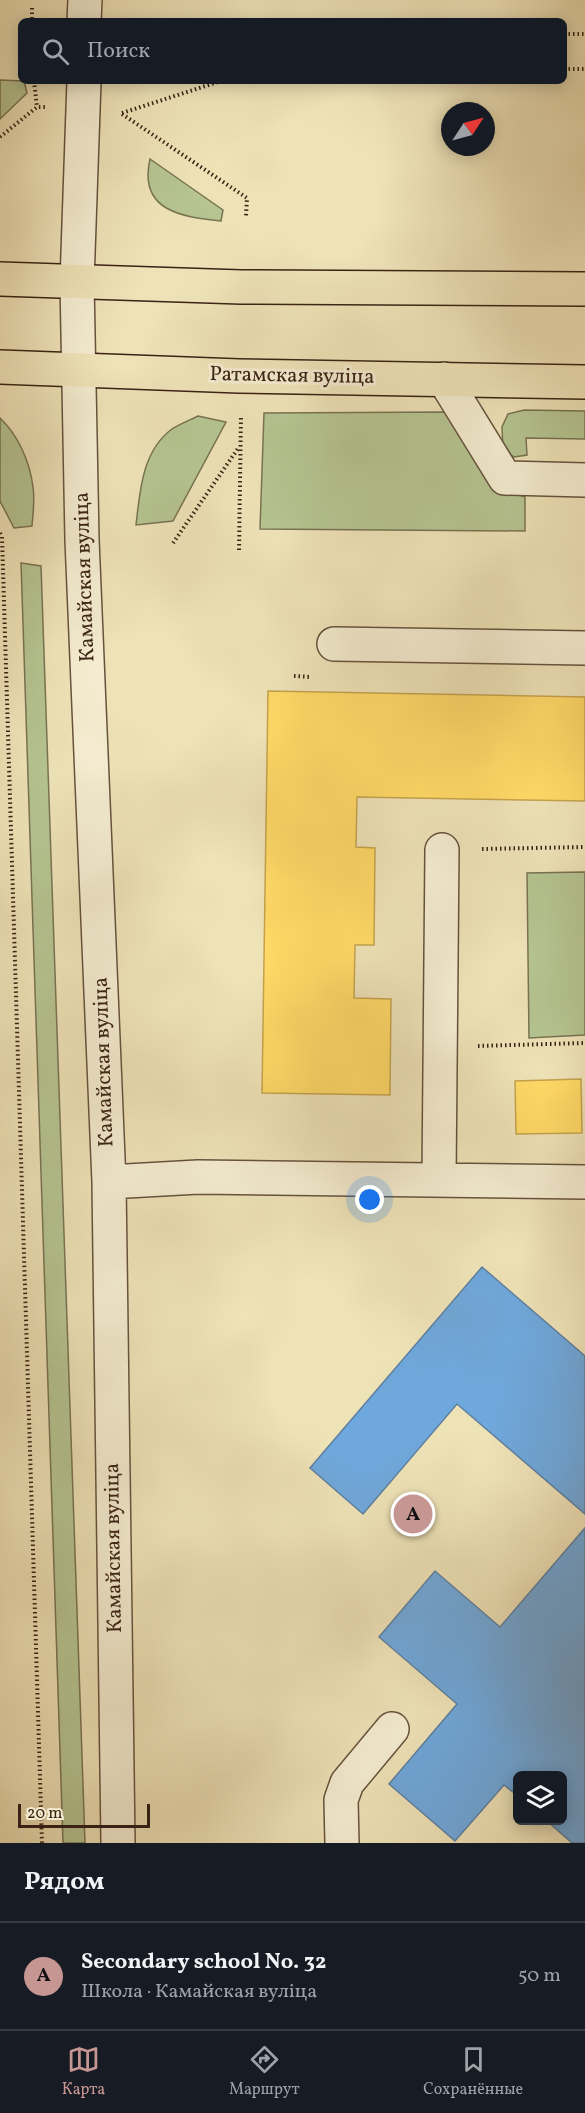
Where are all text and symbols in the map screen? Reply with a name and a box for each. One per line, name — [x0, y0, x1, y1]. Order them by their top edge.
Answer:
search box — [18, 18, 567, 84]
icon: search — [39, 35, 72, 68]
text: Поиск — [87, 36, 150, 67]
north arrow — [441, 102, 495, 156]
street label: Ратамская вуліца — [209, 360, 375, 392]
street label: Камайская вуліца — [68, 491, 102, 663]
street label: Камайская вуліца — [87, 976, 121, 1148]
your location — [355, 1185, 384, 1214]
street label: Камайская вуліца — [98, 1463, 130, 1633]
pin: A — [394, 1492, 432, 1537]
map controls — [513, 1771, 567, 1825]
button: layers — [513, 1771, 567, 1825]
scale bar — [18, 1801, 150, 1828]
text: 20 m — [27, 1803, 62, 1825]
text: Рядом — [24, 1864, 104, 1900]
text: Secondary school No. 32 — [81, 1947, 326, 1978]
text: A — [36, 1962, 51, 1990]
text: 50 m — [518, 1962, 561, 1990]
text: Школа · Камайская вуліца — [81, 1978, 317, 2006]
tab: Карта — [62, 2043, 105, 2101]
tab: Маршрут — [229, 2043, 300, 2101]
tab: Сохранённые — [423, 2043, 523, 2101]

